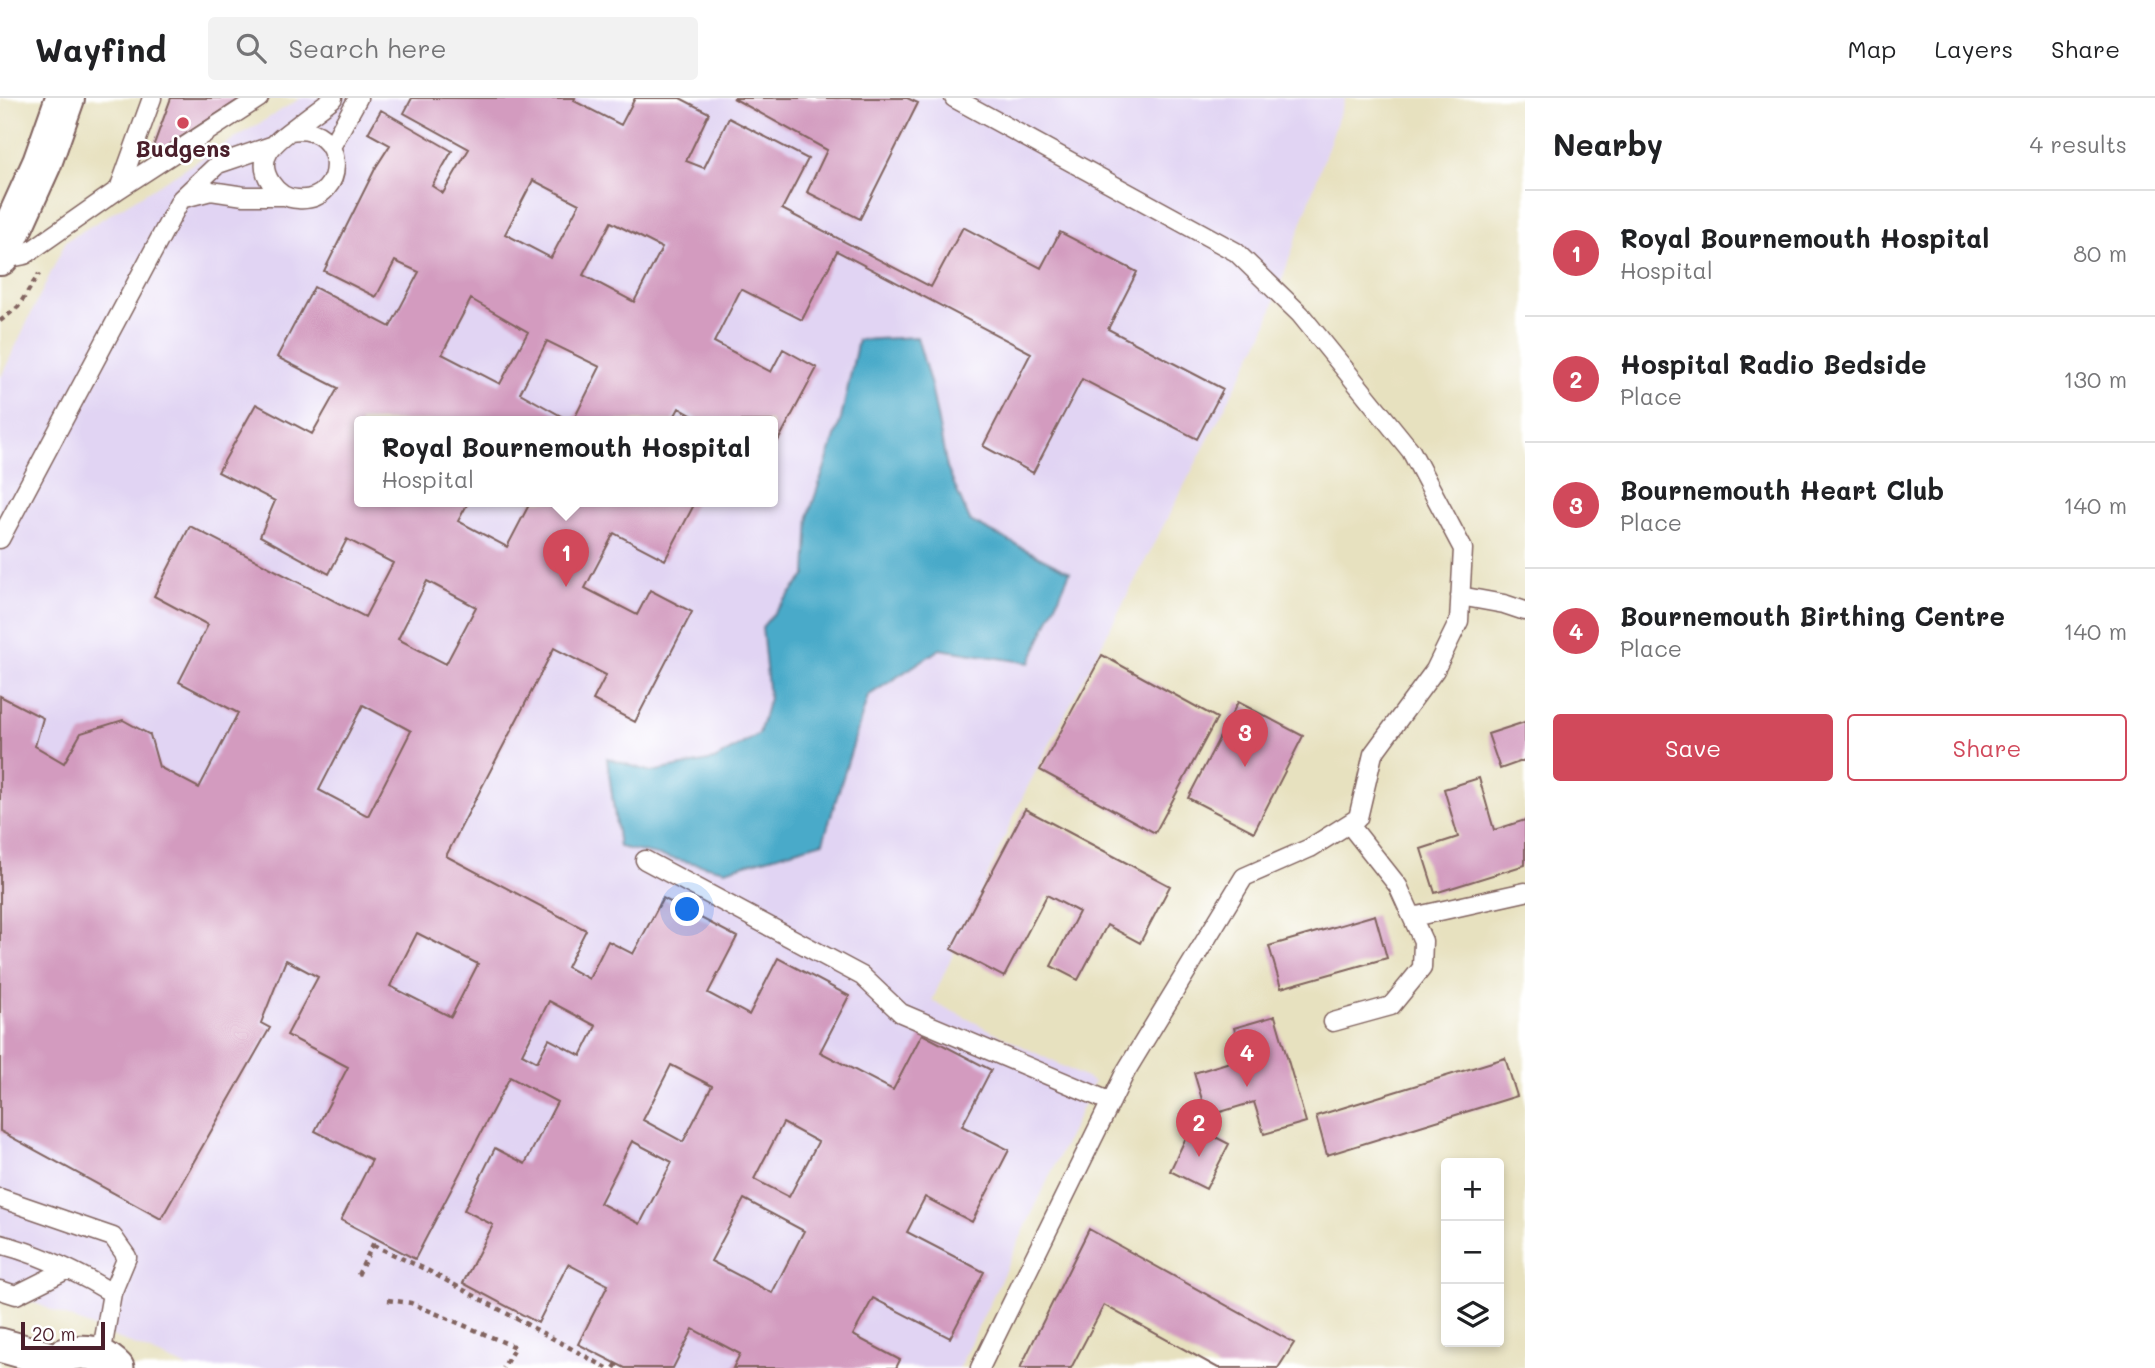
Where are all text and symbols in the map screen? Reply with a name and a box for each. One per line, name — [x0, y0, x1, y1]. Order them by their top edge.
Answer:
search box — [208, 17, 698, 80]
text: Wayfind — [35, 27, 166, 70]
icon: search — [232, 29, 270, 67]
text: Search here — [288, 31, 447, 65]
text: Map — [1848, 33, 1896, 64]
text: Layers — [1934, 33, 2013, 64]
text: Share — [2051, 33, 2120, 64]
marker: Budgens — [175, 115, 191, 131]
text: Nearby — [1553, 124, 1663, 164]
text: 4 results — [2030, 129, 2127, 159]
place label: Budgens — [135, 133, 231, 163]
text: Royal Bournemouth Hospital — [1620, 221, 1989, 255]
text: 1 — [1571, 238, 1581, 268]
text: 80 m — [2073, 238, 2127, 268]
text: Hospital — [1620, 255, 1713, 285]
text: Hospital Radio Bedside — [1620, 347, 1927, 381]
text: 2 — [1570, 364, 1582, 394]
text: 130 m — [2063, 364, 2127, 394]
text: Place — [1620, 381, 1682, 411]
popup — [354, 416, 778, 507]
text: Royal Bournemouth Hospital — [381, 430, 751, 464]
text: Hospital — [381, 464, 474, 494]
text: Bournemouth Heart Club — [1620, 473, 1944, 507]
text: 3 — [1569, 490, 1583, 520]
text: 140 m — [2063, 490, 2127, 520]
text: Place — [1620, 507, 1682, 537]
pin: 1 — [543, 529, 589, 587]
text: Bournemouth Birthing Centre — [1620, 599, 2005, 633]
text: 4 — [1569, 616, 1583, 646]
text: 140 m — [2063, 616, 2127, 646]
text: Place — [1620, 633, 1682, 663]
pin: 3 — [1222, 709, 1268, 767]
button: Save — [1553, 714, 1833, 781]
button: Share — [1847, 714, 2127, 781]
your location — [670, 892, 704, 926]
pin: 4 — [1224, 1029, 1270, 1087]
pin: 2 — [1176, 1099, 1222, 1157]
map controls — [1441, 1158, 1504, 1347]
button: + — [1441, 1158, 1504, 1221]
button: − — [1441, 1221, 1504, 1284]
button: layers — [1441, 1284, 1504, 1347]
scale bar — [21, 1319, 105, 1351]
text: 20 m — [32, 1321, 76, 1346]

